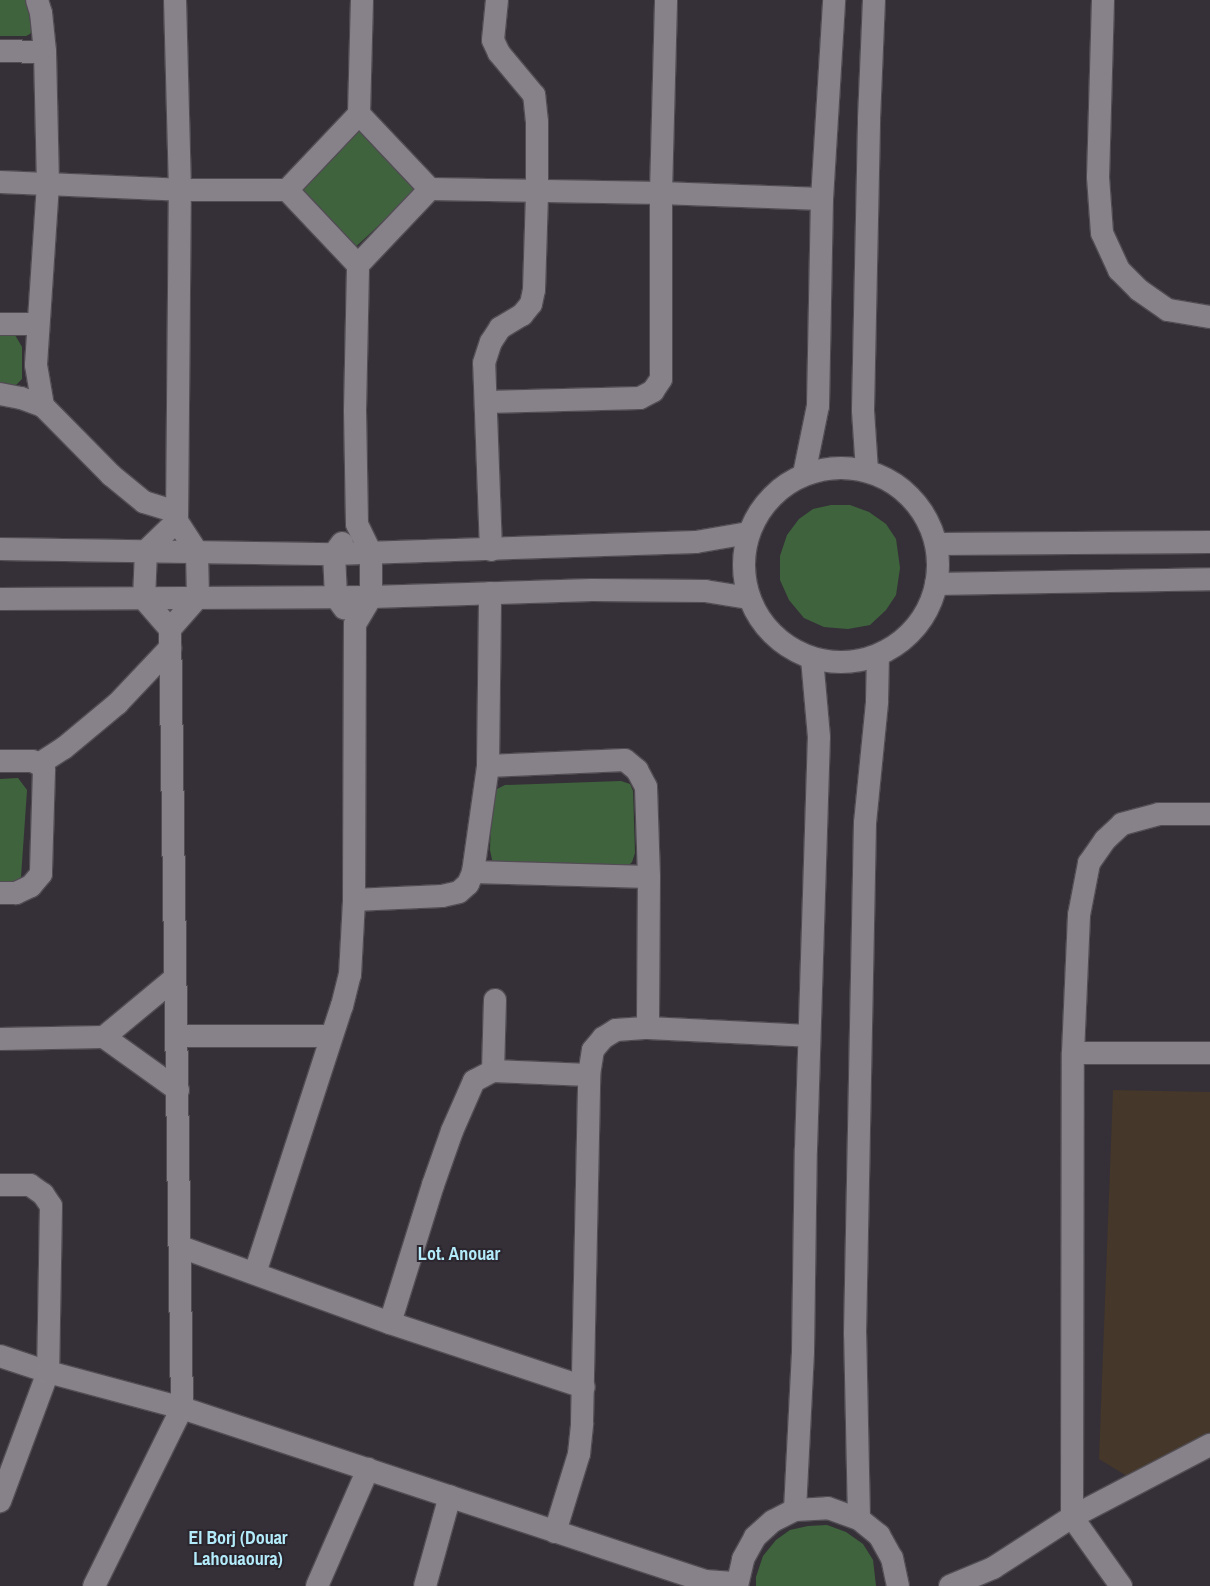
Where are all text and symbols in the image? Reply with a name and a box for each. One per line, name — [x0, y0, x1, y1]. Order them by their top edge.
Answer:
district label: Lot. Anouar — [418, 1243, 500, 1265]
district label: El Borj (Douar Lahouaoura) — [188, 1528, 288, 1570]

